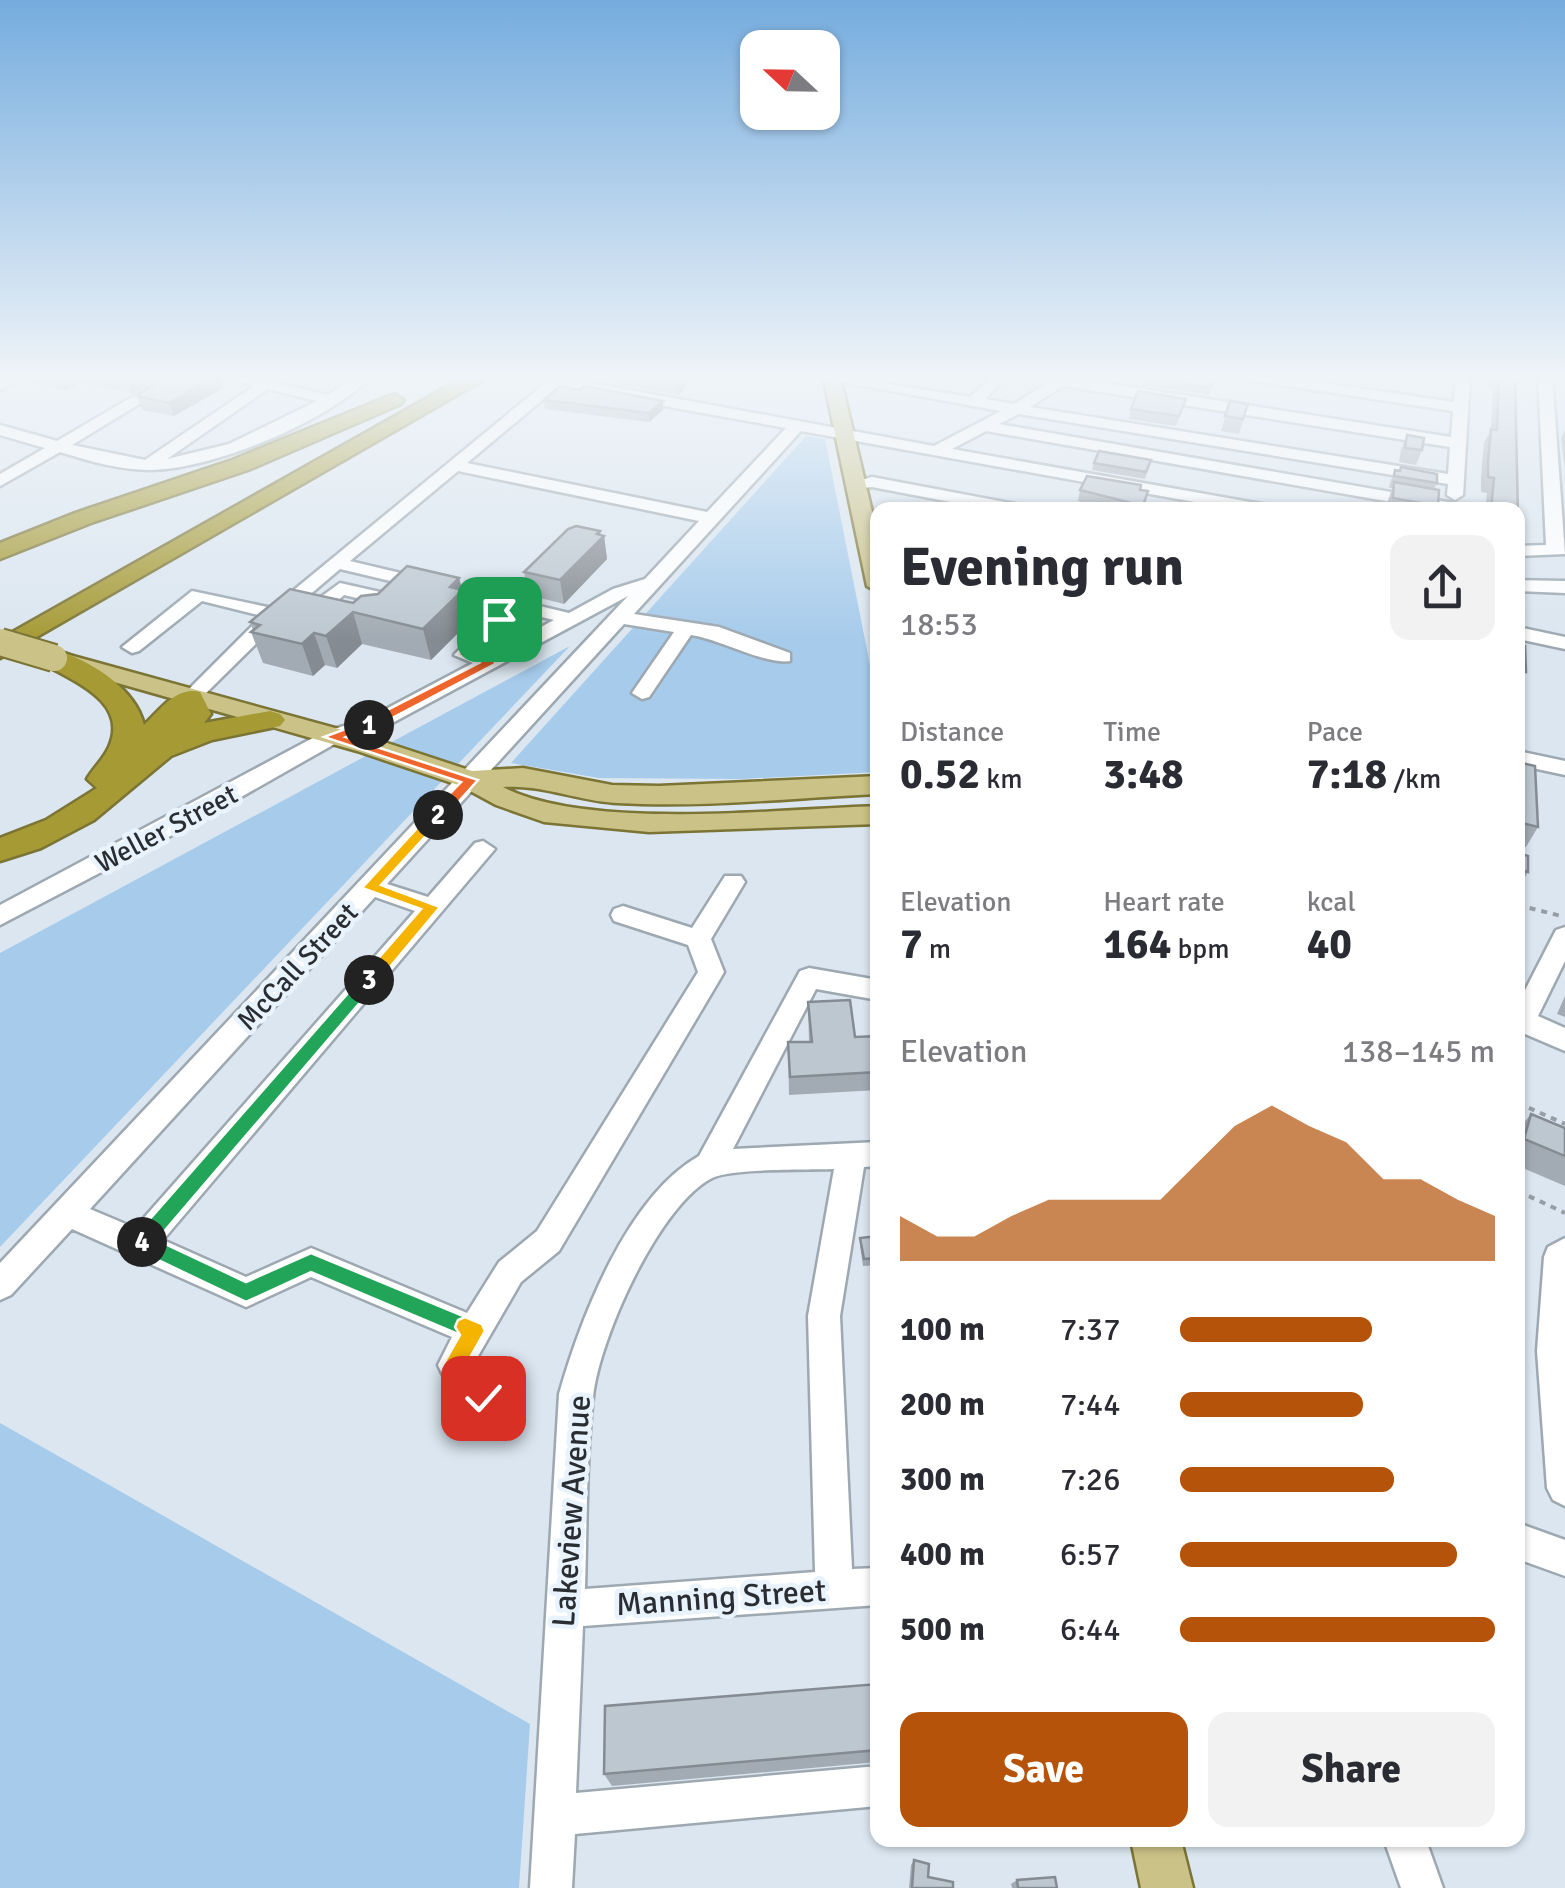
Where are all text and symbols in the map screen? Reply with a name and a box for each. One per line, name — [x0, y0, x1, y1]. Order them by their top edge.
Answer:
north arrow — [740, 30, 840, 130]
map controls — [740, 30, 840, 130]
text: Evening run — [900, 533, 1184, 601]
button: share — [1390, 535, 1495, 640]
pin — [457, 577, 542, 662]
icon: arrive — [472, 592, 527, 647]
text: 18:53 — [900, 605, 978, 644]
pin: 1 — [344, 700, 394, 750]
text: 1 — [361, 708, 377, 742]
text: Distance — [900, 715, 1004, 749]
text: Time — [1103, 715, 1161, 749]
text: Pace — [1307, 715, 1363, 749]
text: 0.52 — [900, 749, 980, 800]
text: 3:48 — [1103, 749, 1184, 800]
text: 7:18 — [1307, 749, 1387, 800]
text: km — [980, 762, 1023, 796]
text: /km — [1387, 762, 1441, 796]
street label: Weller Street — [90, 777, 243, 881]
pin: 2 — [413, 790, 463, 840]
text: 2 — [430, 798, 446, 832]
text: Elevation — [900, 885, 1012, 919]
text: Heart rate — [1103, 885, 1225, 919]
text: kcal — [1307, 885, 1356, 919]
street label: McCall Street — [230, 896, 366, 1038]
text: 7 — [900, 919, 923, 970]
text: 164 — [1103, 919, 1171, 970]
text: 40 — [1307, 919, 1352, 970]
text: m — [923, 932, 951, 966]
text: bpm — [1171, 932, 1229, 966]
pin: 3 — [344, 955, 394, 1005]
text: 3 — [361, 963, 377, 997]
text: Elevation — [900, 1032, 1027, 1071]
text: 138–145 m — [1342, 1032, 1495, 1071]
pin: 4 — [117, 1217, 167, 1267]
text: 4 — [134, 1225, 150, 1259]
text: 100 m — [900, 1310, 985, 1349]
text: 7:37 — [1060, 1310, 1120, 1349]
pin — [441, 1356, 526, 1441]
icon: check — [456, 1371, 511, 1426]
text: 200 m — [900, 1385, 985, 1424]
text: 7:44 — [1060, 1385, 1120, 1424]
street label: Lakeview Avenue — [544, 1394, 599, 1628]
text: 300 m — [900, 1460, 985, 1499]
text: 7:26 — [1060, 1460, 1120, 1499]
text: 400 m — [900, 1535, 985, 1574]
text: 6:57 — [1060, 1535, 1120, 1574]
street label: Manning Street — [615, 1571, 827, 1624]
text: 500 m — [900, 1610, 985, 1649]
text: 6:44 — [1060, 1610, 1120, 1649]
button: Save — [900, 1712, 1188, 1827]
button: Share — [1208, 1712, 1495, 1827]

